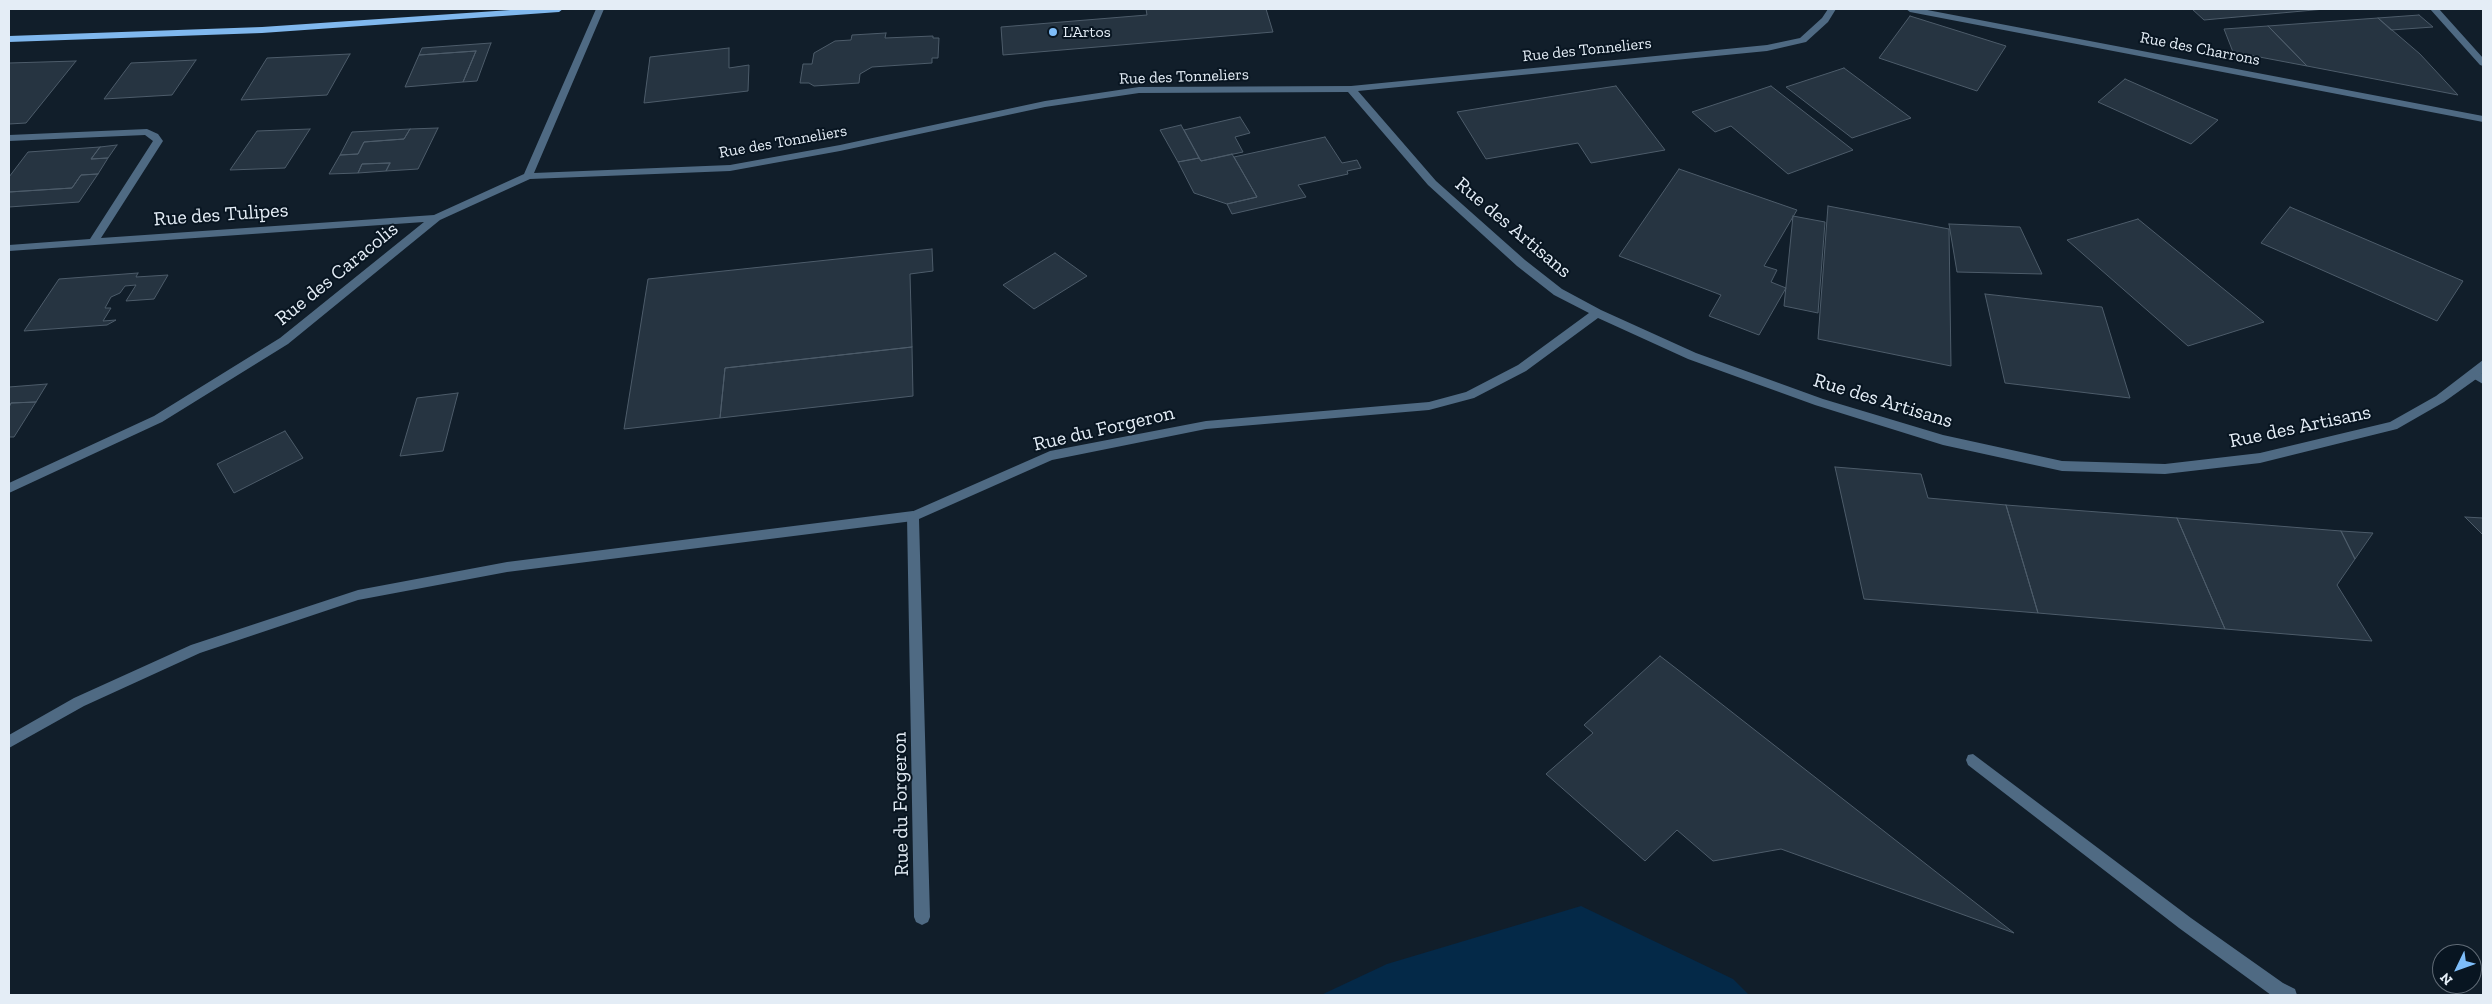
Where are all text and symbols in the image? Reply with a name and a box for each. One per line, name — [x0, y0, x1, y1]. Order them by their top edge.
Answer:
place label: L'Artos — [1063, 22, 1111, 42]
marker: L'Artos — [1047, 26, 1059, 38]
street label: Rue des Charrons — [2138, 28, 2262, 70]
street label: Rue des Tonneliers — [1521, 34, 1653, 66]
street label: Rue des Tonneliers — [1119, 65, 1249, 89]
street label: Rue des Tonneliers — [717, 121, 849, 163]
street label: Rue des Artisans — [1450, 172, 1576, 284]
street label: Rue des Tulipes — [153, 198, 289, 232]
street label: Rue des Caracolis — [271, 217, 403, 331]
street label: Rue des Artisans — [1811, 368, 1955, 434]
street label: Rue des Artisans — [2227, 400, 2373, 454]
street label: Rue du Forgeron — [1031, 401, 1177, 457]
street label: Rue du Forgeron — [888, 732, 914, 876]
north arrow — [2432, 944, 2482, 994]
text: N — [2436, 969, 2456, 988]

